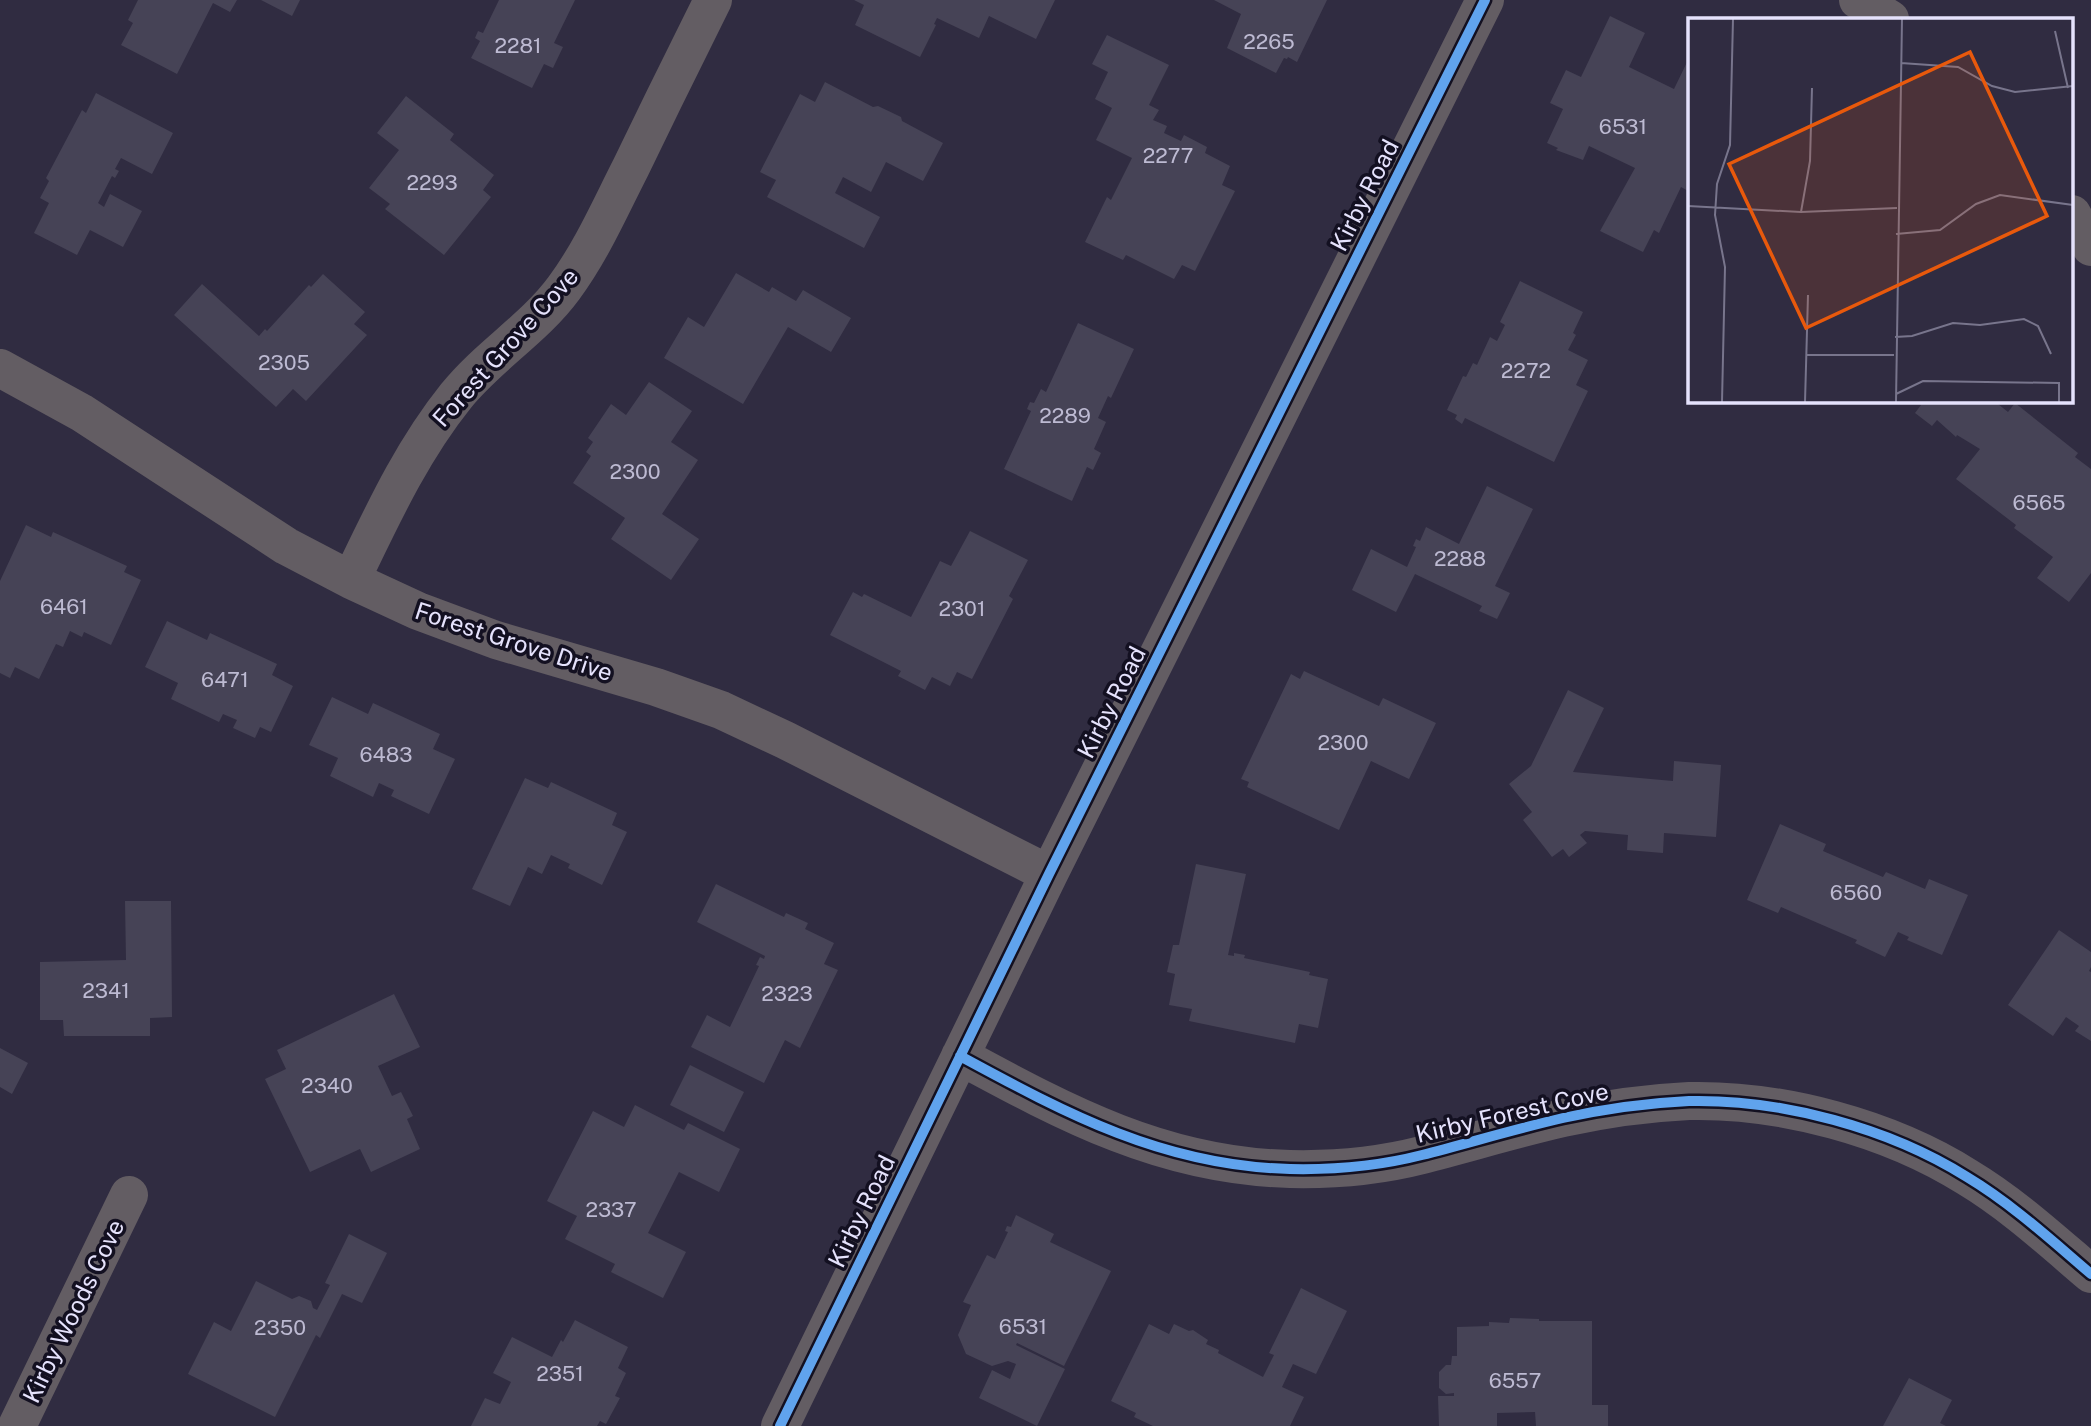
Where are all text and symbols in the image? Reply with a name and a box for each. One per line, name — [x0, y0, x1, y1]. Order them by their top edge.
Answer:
inset map — [1688, 18, 2074, 402]
house number: 2265 — [1243, 29, 1295, 54]
house number: 2281 — [494, 33, 542, 58]
house number: 6531 — [1599, 114, 1647, 139]
street label: Kirby Road — [1324, 135, 1404, 255]
house number: 2277 — [1143, 143, 1193, 168]
house number: 2293 — [406, 170, 458, 195]
street label: Forest Grove Cove — [426, 262, 584, 432]
house number: 2305 — [258, 350, 310, 375]
house number: 2272 — [1501, 358, 1551, 383]
house number: 2289 — [1039, 403, 1091, 428]
house number: 2300 — [609, 459, 661, 484]
house number: 6565 — [2012, 490, 2066, 515]
house number: 2288 — [1434, 546, 1486, 571]
house number: 6461 — [40, 594, 88, 619]
street label: Forest Grove Drive — [412, 596, 616, 686]
house number: 2301 — [938, 596, 986, 621]
street label: Kirby Road — [1071, 642, 1151, 762]
house number: 6471 — [201, 667, 249, 692]
house number: 2300 — [1317, 730, 1369, 755]
house number: 6483 — [360, 742, 412, 767]
house number: 6560 — [1830, 880, 1882, 905]
house number: 2341 — [82, 978, 130, 1003]
house number: 2323 — [761, 981, 813, 1006]
house number: 2340 — [301, 1073, 353, 1098]
street label: Kirby Forest Cove — [1413, 1076, 1611, 1148]
street label: Kirby Road — [822, 1150, 900, 1272]
house number: 2337 — [585, 1197, 637, 1222]
street label: Kirby Woods Cove — [16, 1215, 130, 1407]
house number: 6531 — [999, 1314, 1047, 1339]
house number: 2350 — [254, 1315, 306, 1340]
house number: 2351 — [536, 1361, 584, 1386]
house number: 6557 — [1489, 1368, 1541, 1393]

